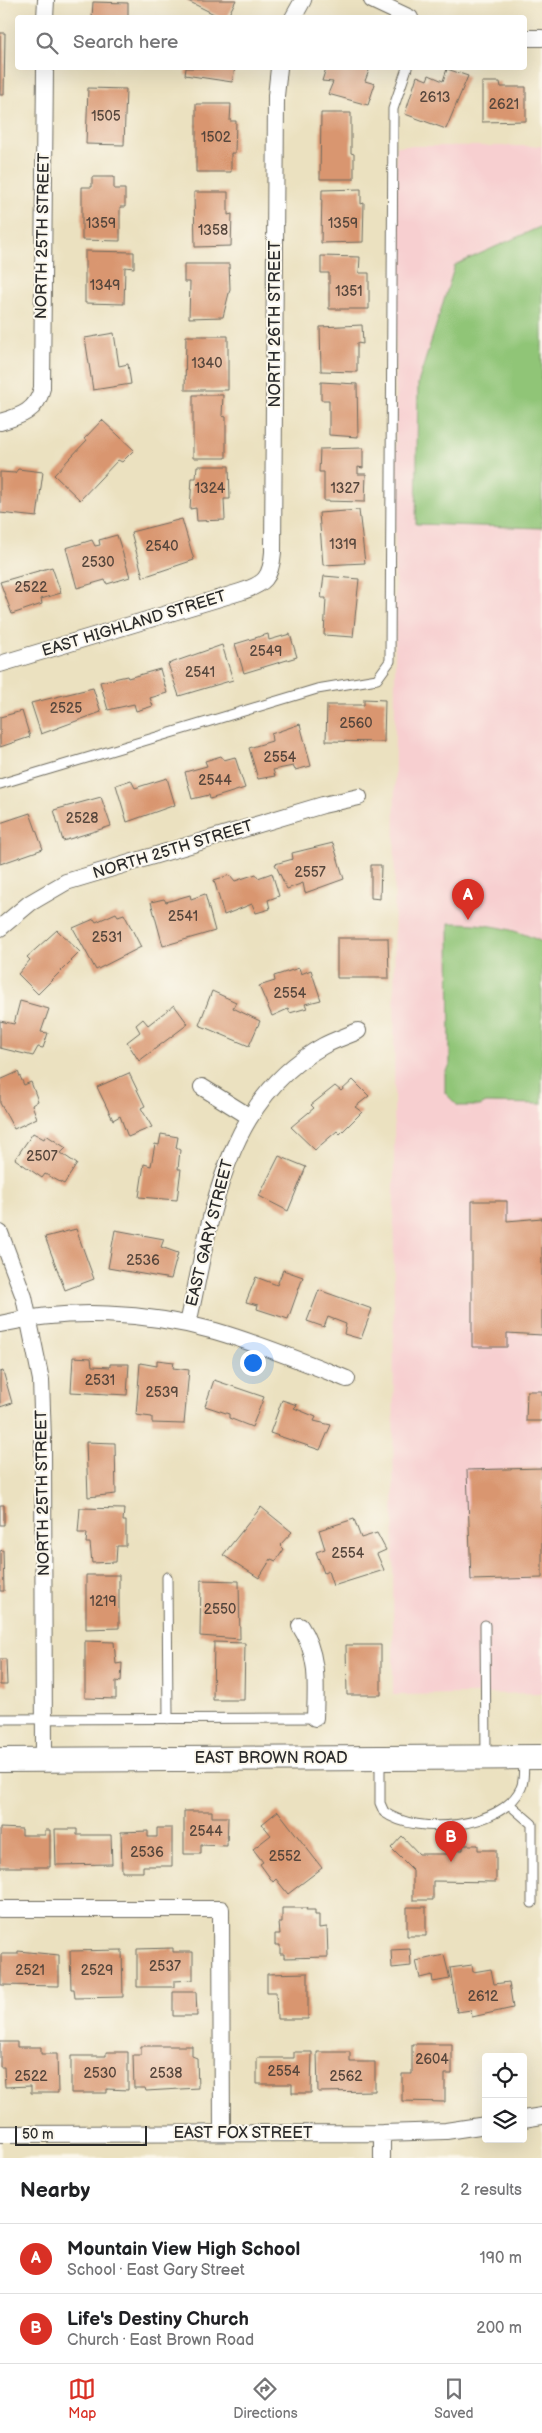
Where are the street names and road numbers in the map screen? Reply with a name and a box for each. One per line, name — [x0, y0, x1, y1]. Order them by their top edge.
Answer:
street label: NORTH 25TH STREET — [32, 152, 54, 319]
street label: NORTH 26TH STREET — [266, 240, 285, 407]
street label: EAST HIGHLAND STREET — [40, 587, 229, 661]
street label: NORTH 25TH STREET — [91, 817, 256, 883]
street label: EAST GARY STREET — [183, 1157, 238, 1309]
street label: NORTH 25TH STREET — [32, 1409, 54, 1576]
street label: EAST BROWN ROAD — [194, 1749, 348, 1768]
street label: EAST FOX STREET — [173, 2124, 313, 2143]

